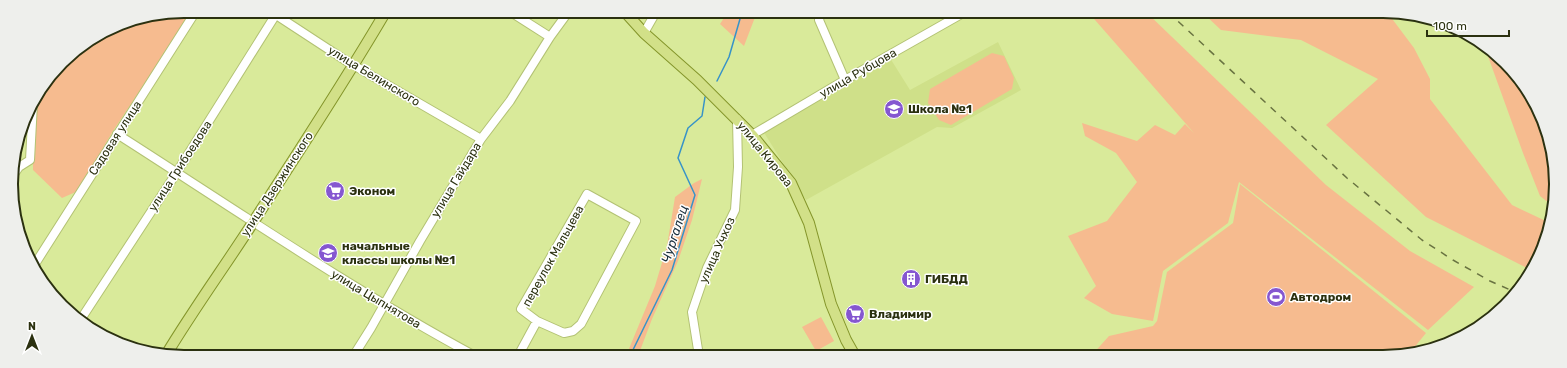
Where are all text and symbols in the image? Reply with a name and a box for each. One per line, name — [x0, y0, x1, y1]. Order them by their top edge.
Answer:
scale bar — [1427, 12, 1509, 38]
text: 100 m — [1433, 19, 1467, 33]
street label: улица Белинского — [325, 43, 423, 109]
street label: улица Рубцова — [817, 45, 899, 101]
street label: Садовая улица — [86, 98, 144, 178]
school or university icon: Школа №1 — [883, 98, 905, 120]
place label: Школа №1 — [908, 102, 972, 116]
street label: улица Грибоедова — [145, 118, 215, 214]
street label: улица Кирова — [734, 119, 796, 189]
street label: улица Дзержинского — [238, 129, 316, 239]
street label: улица Гайдара — [428, 140, 484, 220]
supermarket icon: Эконом — [324, 180, 346, 202]
place label: Эконом — [349, 184, 395, 198]
street label: переулок Мальцева — [519, 203, 587, 309]
water label: Чургалец — [658, 203, 691, 265]
street label: улица Учхоз — [696, 215, 738, 285]
place label: начальные классы школы №1 — [342, 239, 455, 267]
school or university icon: начальные классы школы №1 — [317, 242, 339, 264]
street label: улица Цыпнятова — [329, 267, 423, 331]
building icon: ГИБДД — [900, 268, 922, 290]
place label: ГИБДД — [925, 272, 968, 286]
sports icon: Автодром — [1265, 286, 1287, 308]
place label: Автодром — [1290, 290, 1351, 304]
supermarket icon: Владимир — [844, 303, 866, 325]
place label: Владимир — [869, 307, 932, 321]
north arrow — [12, 316, 52, 356]
text: N — [28, 320, 36, 333]

